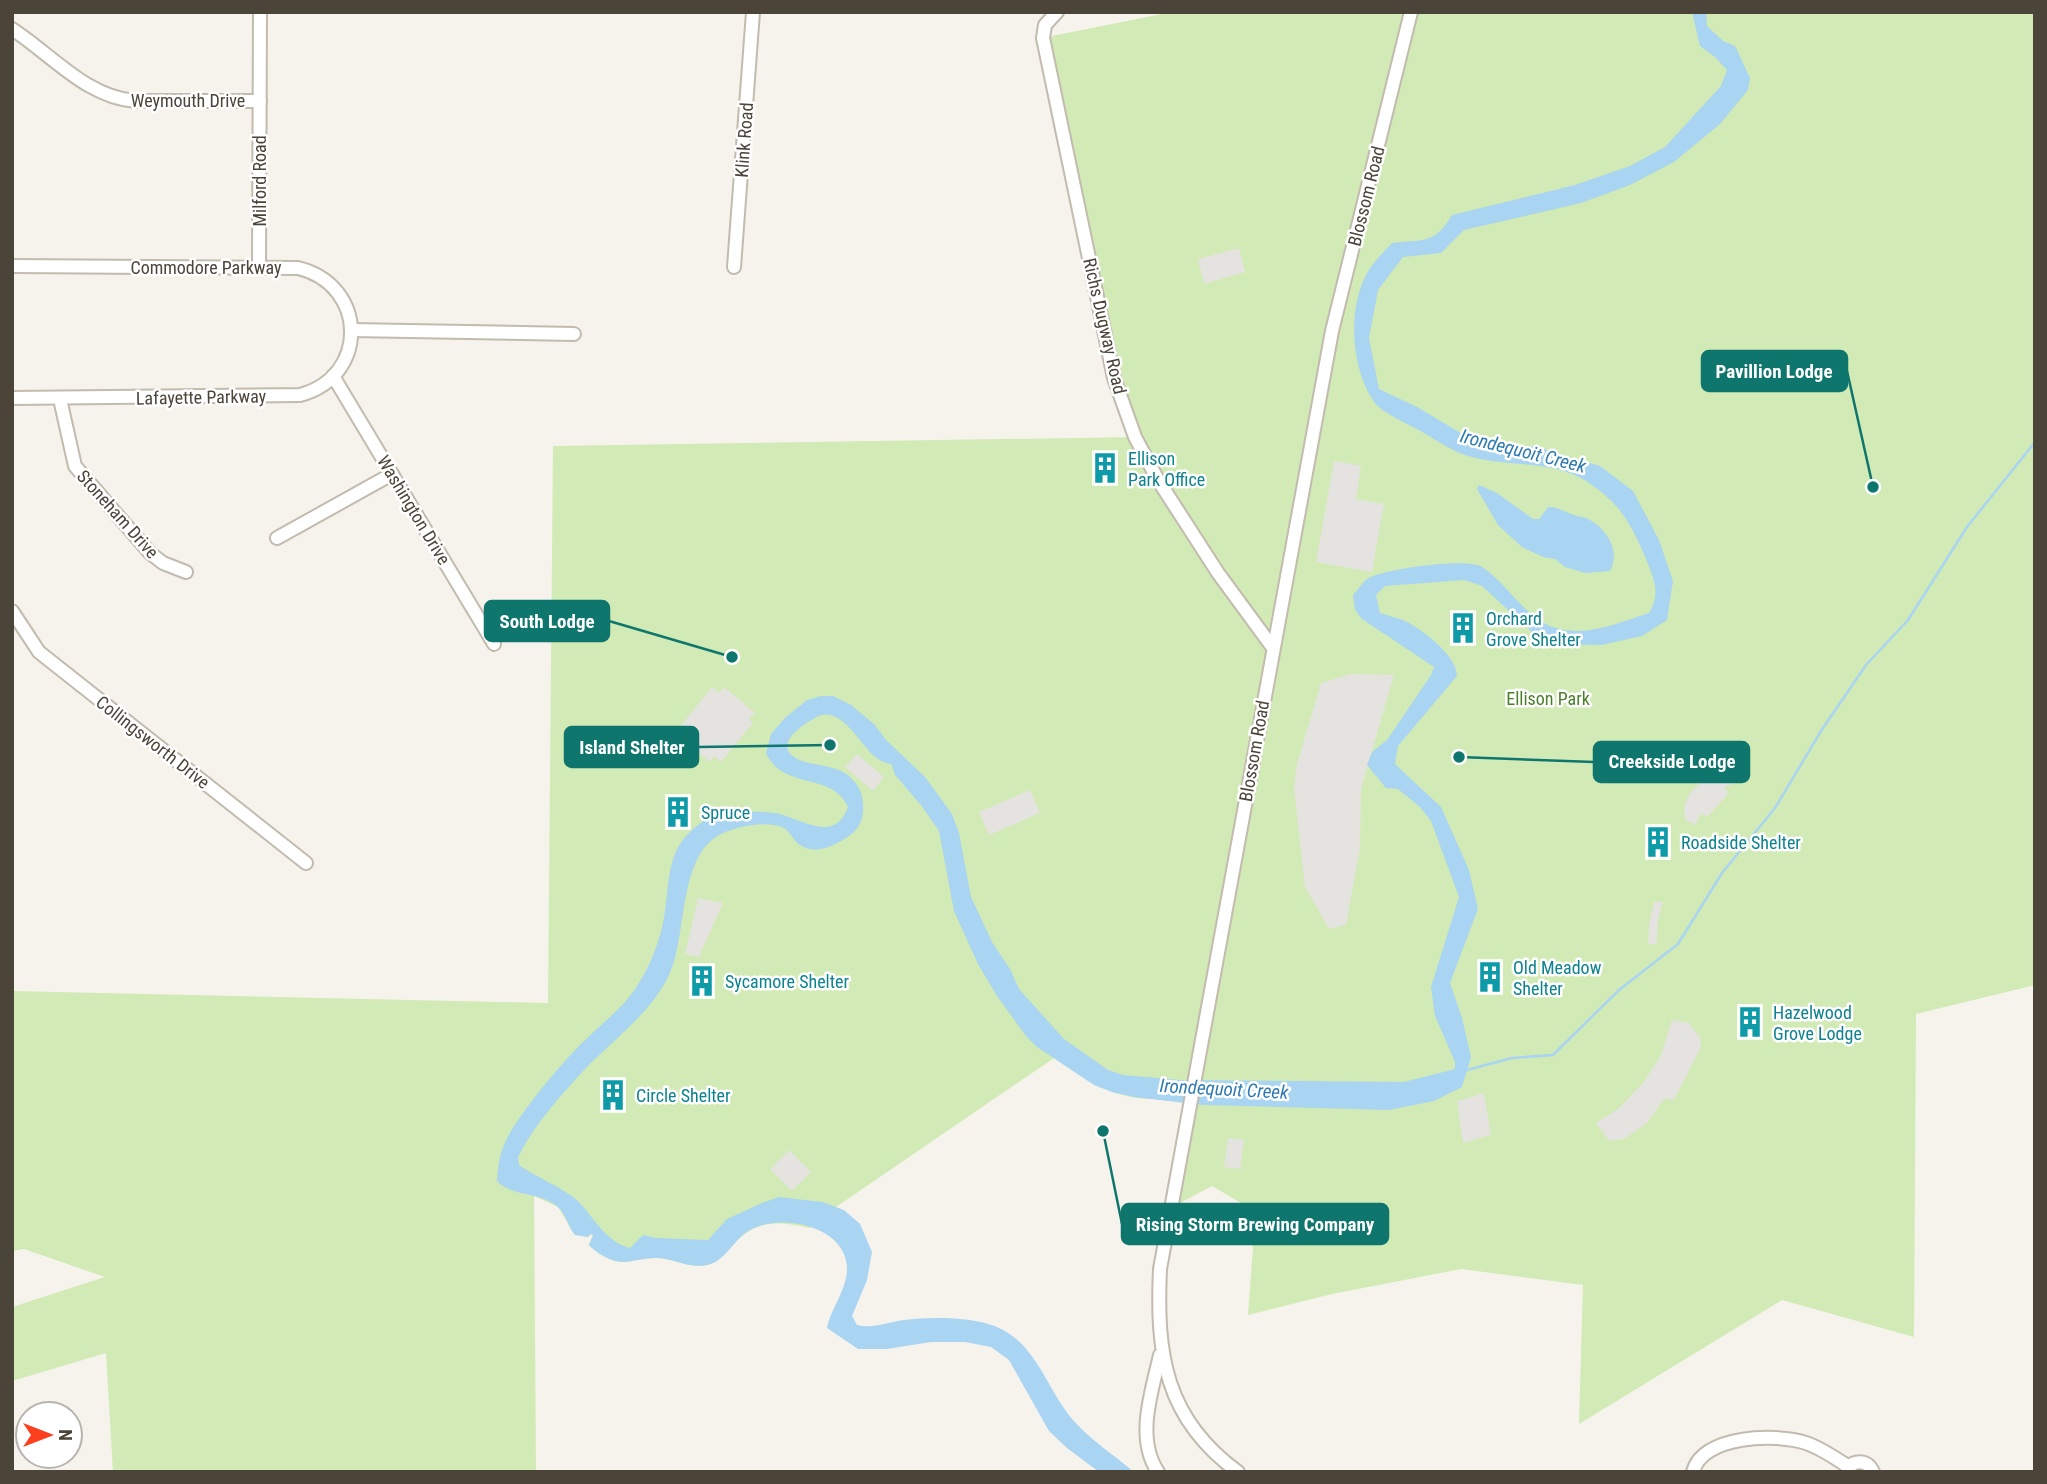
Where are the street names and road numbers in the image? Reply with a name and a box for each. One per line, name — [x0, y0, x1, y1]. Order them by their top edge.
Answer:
street label: Weymouth Drive — [131, 90, 245, 111]
street label: Klink Road — [731, 102, 757, 178]
street label: Milford Road — [249, 135, 270, 227]
street label: Blossom Road — [1343, 144, 1389, 248]
street label: Richs Dugway Road — [1079, 256, 1131, 396]
street label: Commodore Parkway — [130, 257, 282, 278]
street label: Lafayette Parkway — [136, 385, 267, 409]
street label: Washington Drive — [373, 452, 455, 568]
street label: Stoneham Drive — [73, 466, 163, 562]
street label: Collingsworth Drive — [92, 691, 214, 793]
street label: Blossom Road — [1235, 699, 1273, 803]

